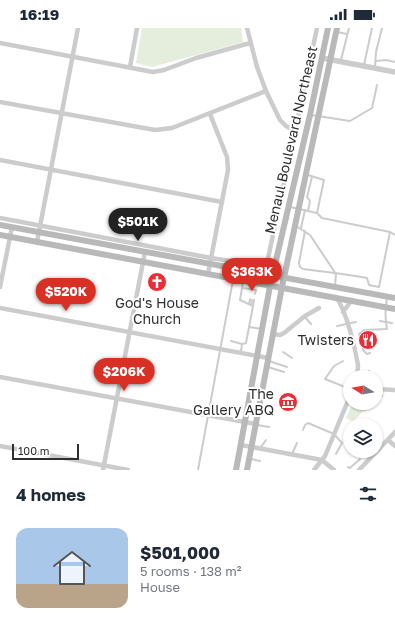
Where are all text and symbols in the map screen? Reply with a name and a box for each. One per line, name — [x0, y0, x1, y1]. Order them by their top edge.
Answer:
text: 16:19 — [20, 5, 59, 23]
street label: Menaul Boulevard Northeast — [261, 44, 320, 236]
pin: $501K — [110, 208, 166, 242]
text: $501K — [117, 213, 159, 229]
pin: $363K — [224, 258, 280, 292]
text: $363K — [231, 263, 273, 279]
church icon: God's House Church — [146, 271, 168, 293]
pin: $520K — [38, 278, 94, 312]
text: $520K — [45, 283, 87, 299]
place label: God's House Church — [115, 294, 199, 327]
restaurant icon: Twisters — [357, 329, 379, 351]
place label: Twisters — [297, 331, 354, 348]
pin: $206K — [96, 358, 152, 392]
text: $206K — [103, 363, 145, 379]
north arrow — [343, 370, 383, 410]
map controls — [343, 370, 383, 458]
place label: The Gallery ABQ — [193, 385, 274, 418]
museum icon: The Gallery ABQ — [277, 391, 299, 413]
button: layers — [343, 418, 383, 458]
scale bar — [12, 442, 79, 461]
text: 100 m — [18, 444, 49, 457]
icon: filters — [357, 483, 379, 505]
text: 4 homes — [16, 484, 86, 505]
text: $501,000 — [140, 542, 220, 563]
icon: home — [48, 544, 96, 592]
text: 5 rooms · 138 m² — [140, 563, 241, 579]
text: House — [140, 579, 180, 595]

